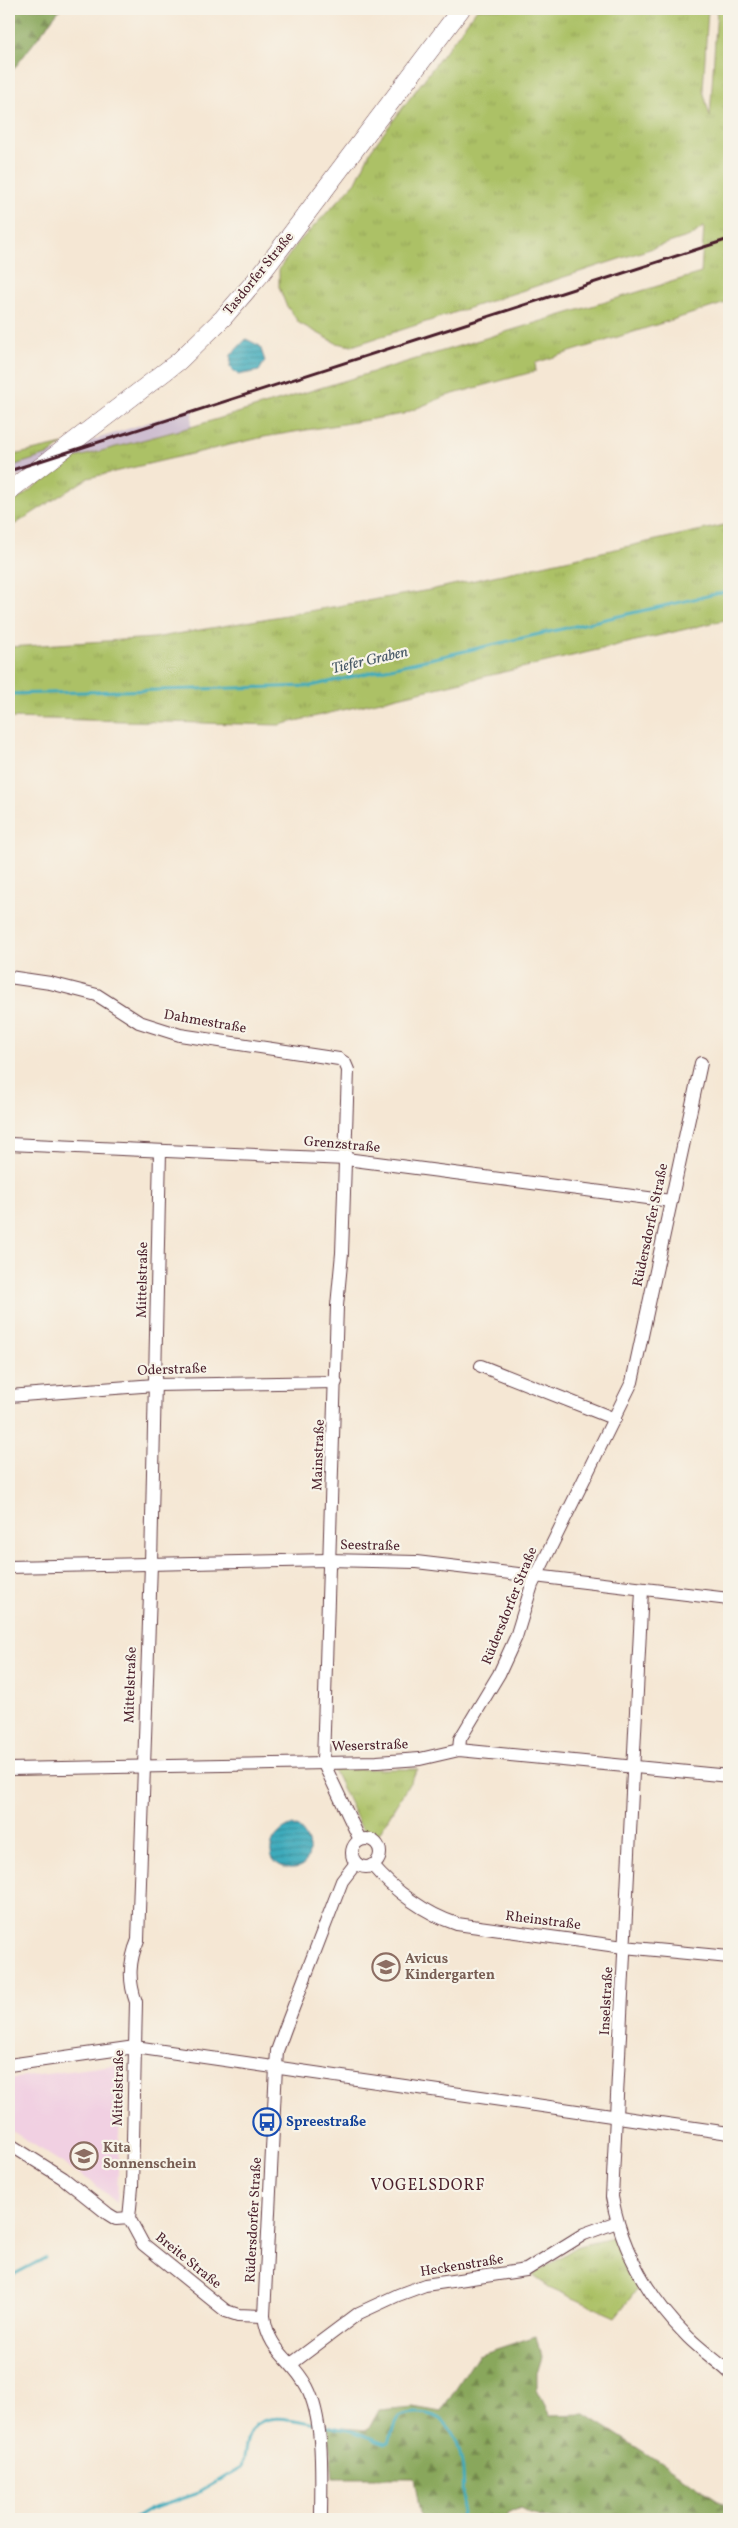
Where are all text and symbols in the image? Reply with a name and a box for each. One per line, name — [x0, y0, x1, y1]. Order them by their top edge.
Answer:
street label: Tasdorfer Straße — [219, 228, 299, 320]
water label: Tiefer Graben — [330, 642, 410, 680]
street label: Dahmestraße — [162, 1005, 248, 1039]
street label: Grenzstraße — [303, 1132, 381, 1158]
street label: Rüdersdorfer Straße — [629, 1161, 673, 1288]
street label: Mittelstraße — [133, 1241, 153, 1318]
street label: Oderstraße — [137, 1359, 207, 1381]
street label: Mainstraße — [308, 1419, 330, 1491]
street label: Seestraße — [340, 1536, 400, 1556]
street label: Rüdersdorfer Straße — [478, 1544, 542, 1668]
street label: Mittelstraße — [120, 1646, 142, 1723]
street label: Weserstraße — [331, 1735, 409, 1757]
street label: Rheinstraße — [504, 1907, 582, 1935]
place label: Avicus Kindergarten — [405, 1950, 495, 1985]
school or university icon: Avicus Kindergarten — [371, 1952, 401, 1982]
street label: Inselstraße — [596, 1966, 618, 2036]
street label: Mittelstraße — [109, 2049, 129, 2126]
bus stop icon: Spreestraße — [252, 2107, 282, 2137]
place label: Spreestraße — [286, 2113, 366, 2132]
place label: Kita Sonnenschein — [103, 2139, 196, 2174]
school or university icon: Kita Sonnenschein — [69, 2141, 99, 2171]
street label: Rüdersdorfer Straße — [241, 2156, 267, 2283]
district label: VOGELSDORF — [371, 2175, 485, 2197]
street label: Breite Straße — [151, 2228, 225, 2294]
street label: Heckenstraße — [419, 2250, 505, 2282]

